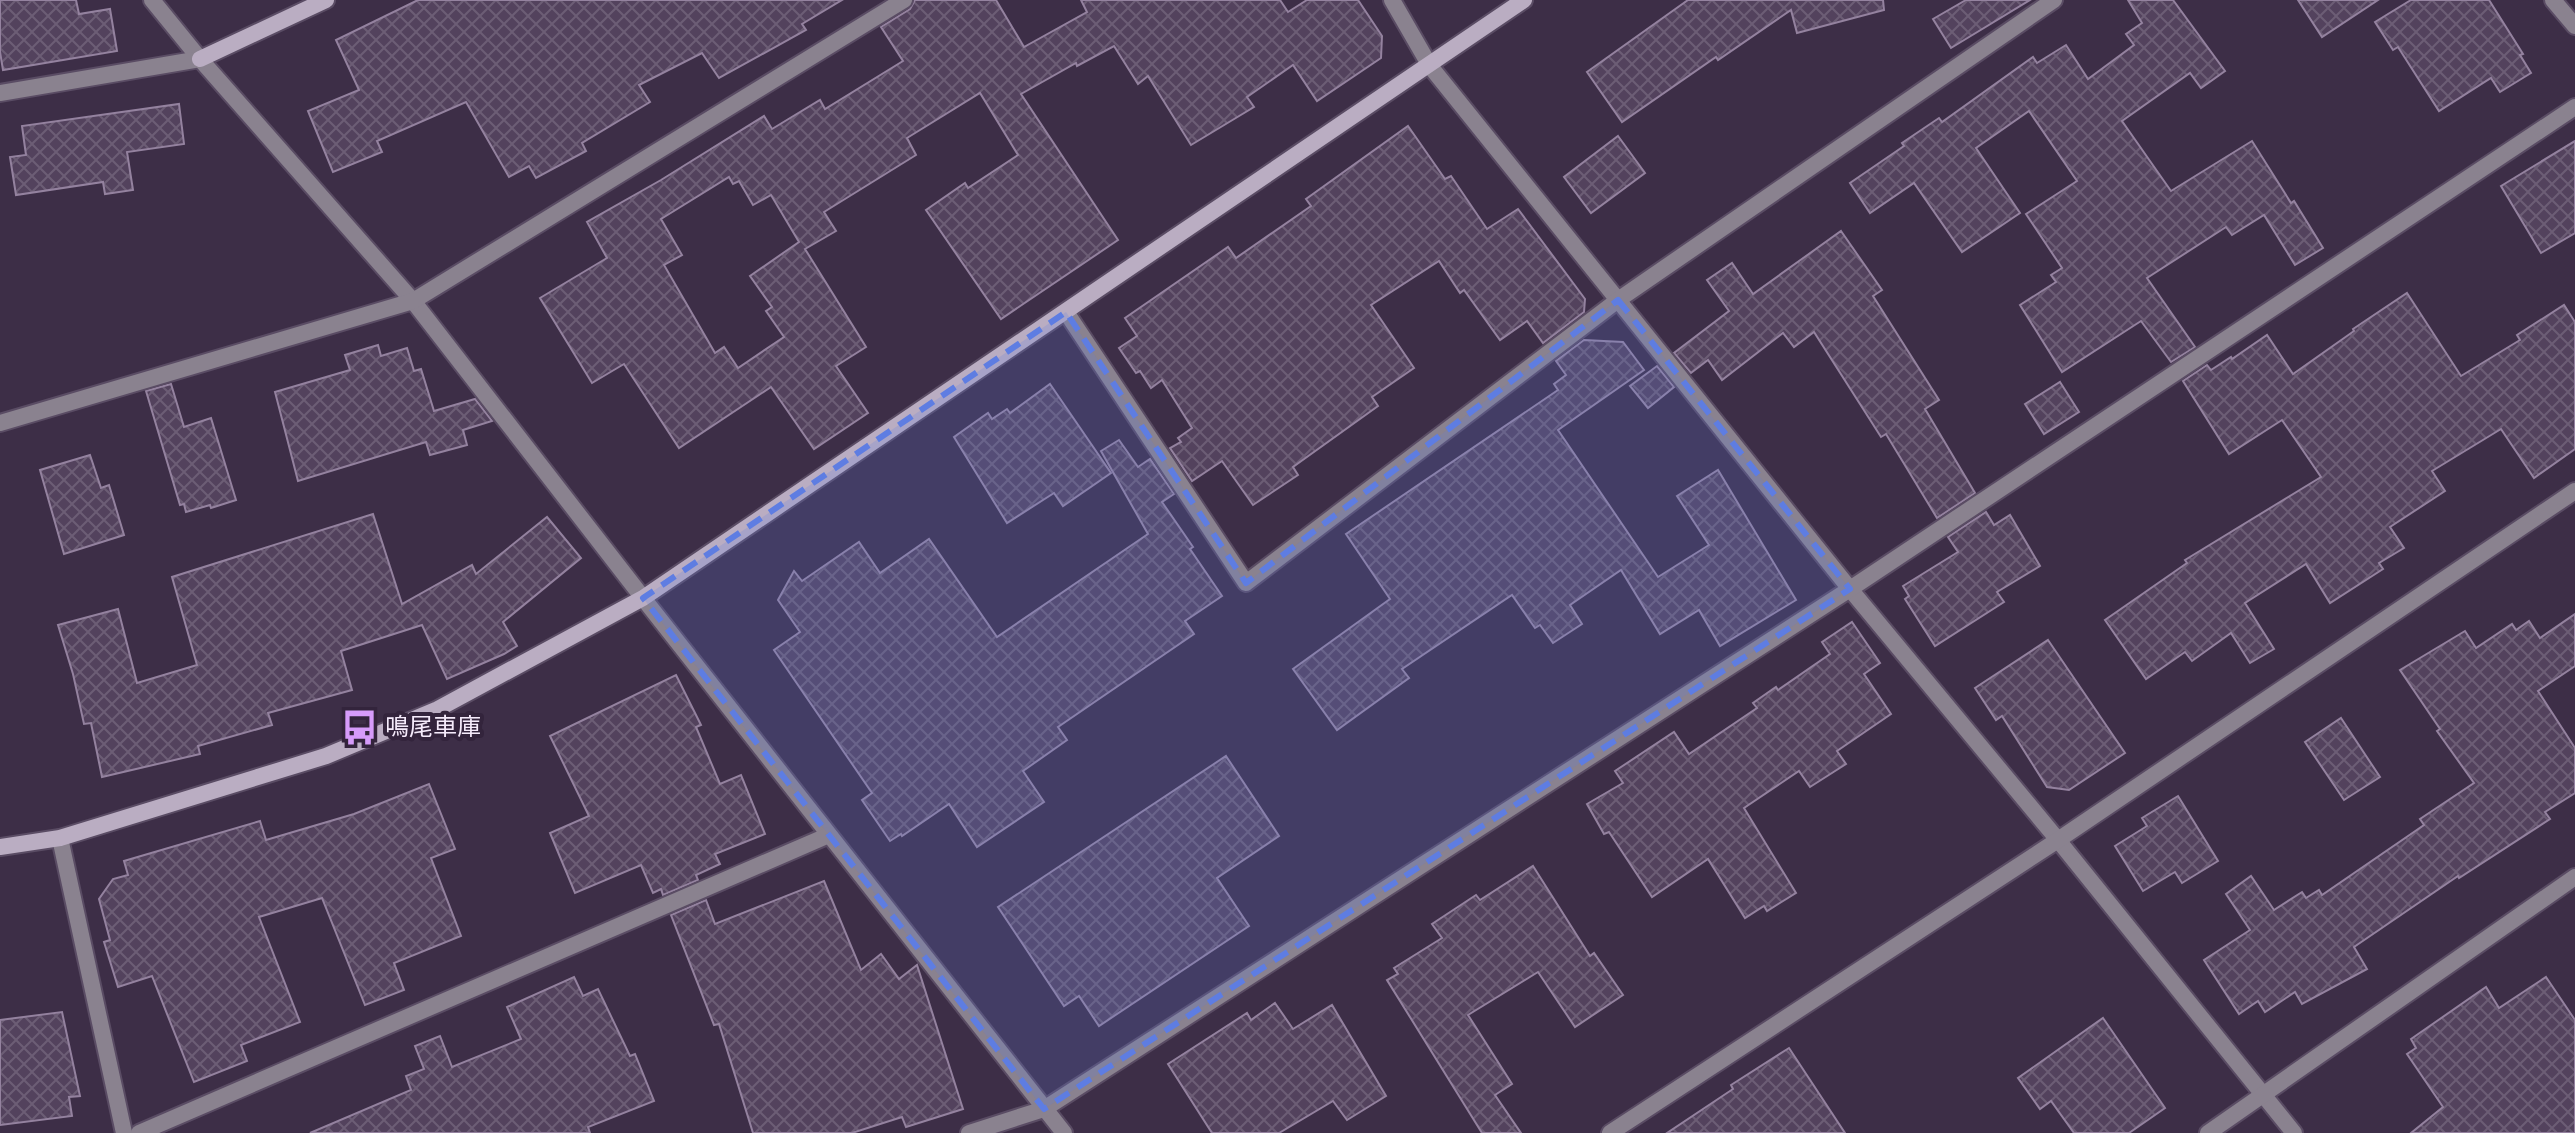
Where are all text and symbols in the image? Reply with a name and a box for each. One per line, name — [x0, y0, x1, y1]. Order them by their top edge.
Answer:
bus stop icon: 鳴尾車庫 — [340, 708, 378, 746]
place label: 鳴尾車庫 — [385, 710, 481, 742]

